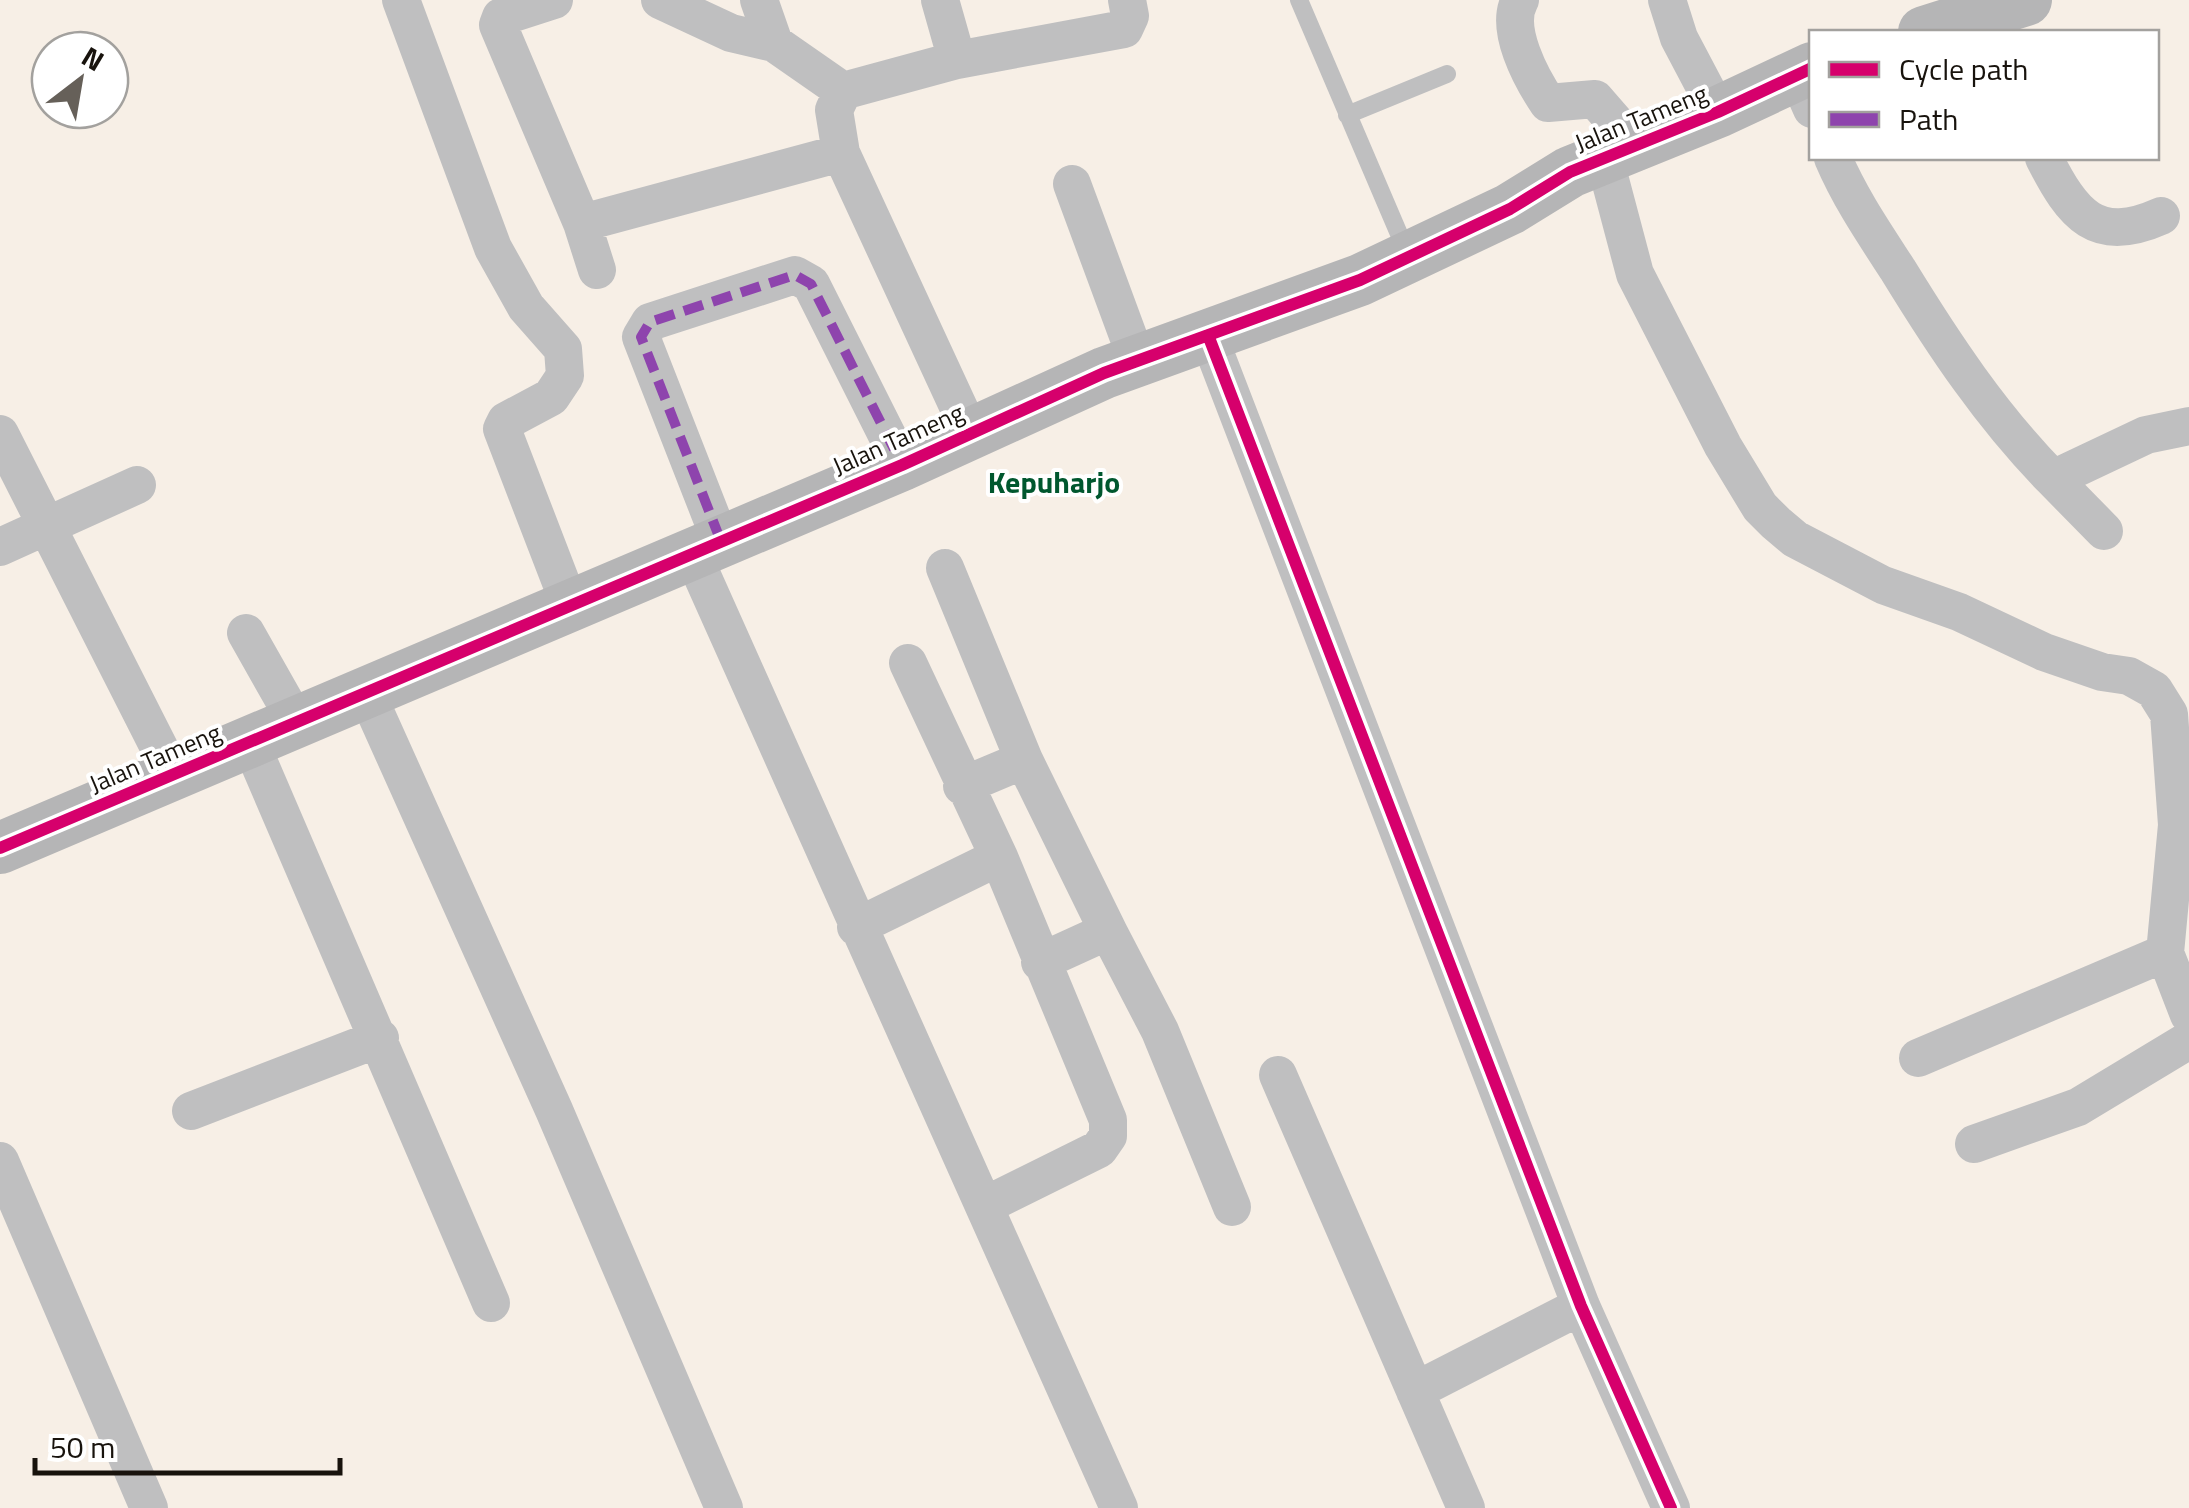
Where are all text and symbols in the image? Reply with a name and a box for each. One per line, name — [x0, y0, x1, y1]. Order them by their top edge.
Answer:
north arrow — [30, 30, 130, 130]
legend — [1809, 30, 2159, 160]
text: N — [74, 35, 113, 82]
text: Cycle path — [1899, 46, 2028, 92]
street label: Jalan Tameng — [1569, 74, 1713, 162]
text: Path — [1899, 96, 1958, 142]
street label: Jalan Tameng — [826, 393, 970, 485]
district label: Kepuharjo — [988, 459, 1120, 505]
street label: Jalan Tameng — [83, 713, 227, 803]
scale bar — [35, 1413, 340, 1475]
text: 50 m — [50, 1424, 115, 1470]

